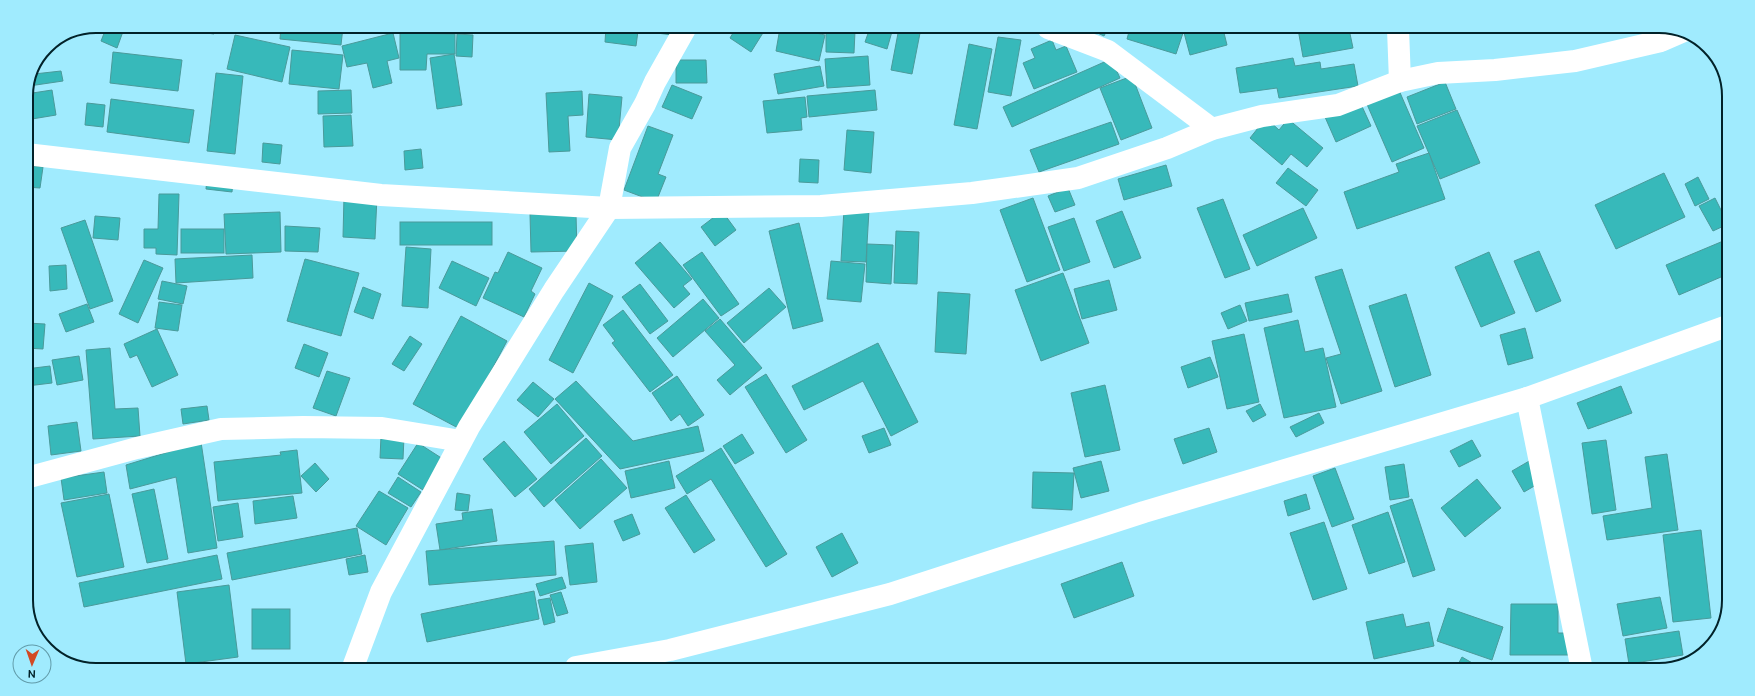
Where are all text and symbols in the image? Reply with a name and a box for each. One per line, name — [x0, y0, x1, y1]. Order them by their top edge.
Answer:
north arrow — [12, 644, 52, 684]
text: N — [27, 668, 36, 680]

